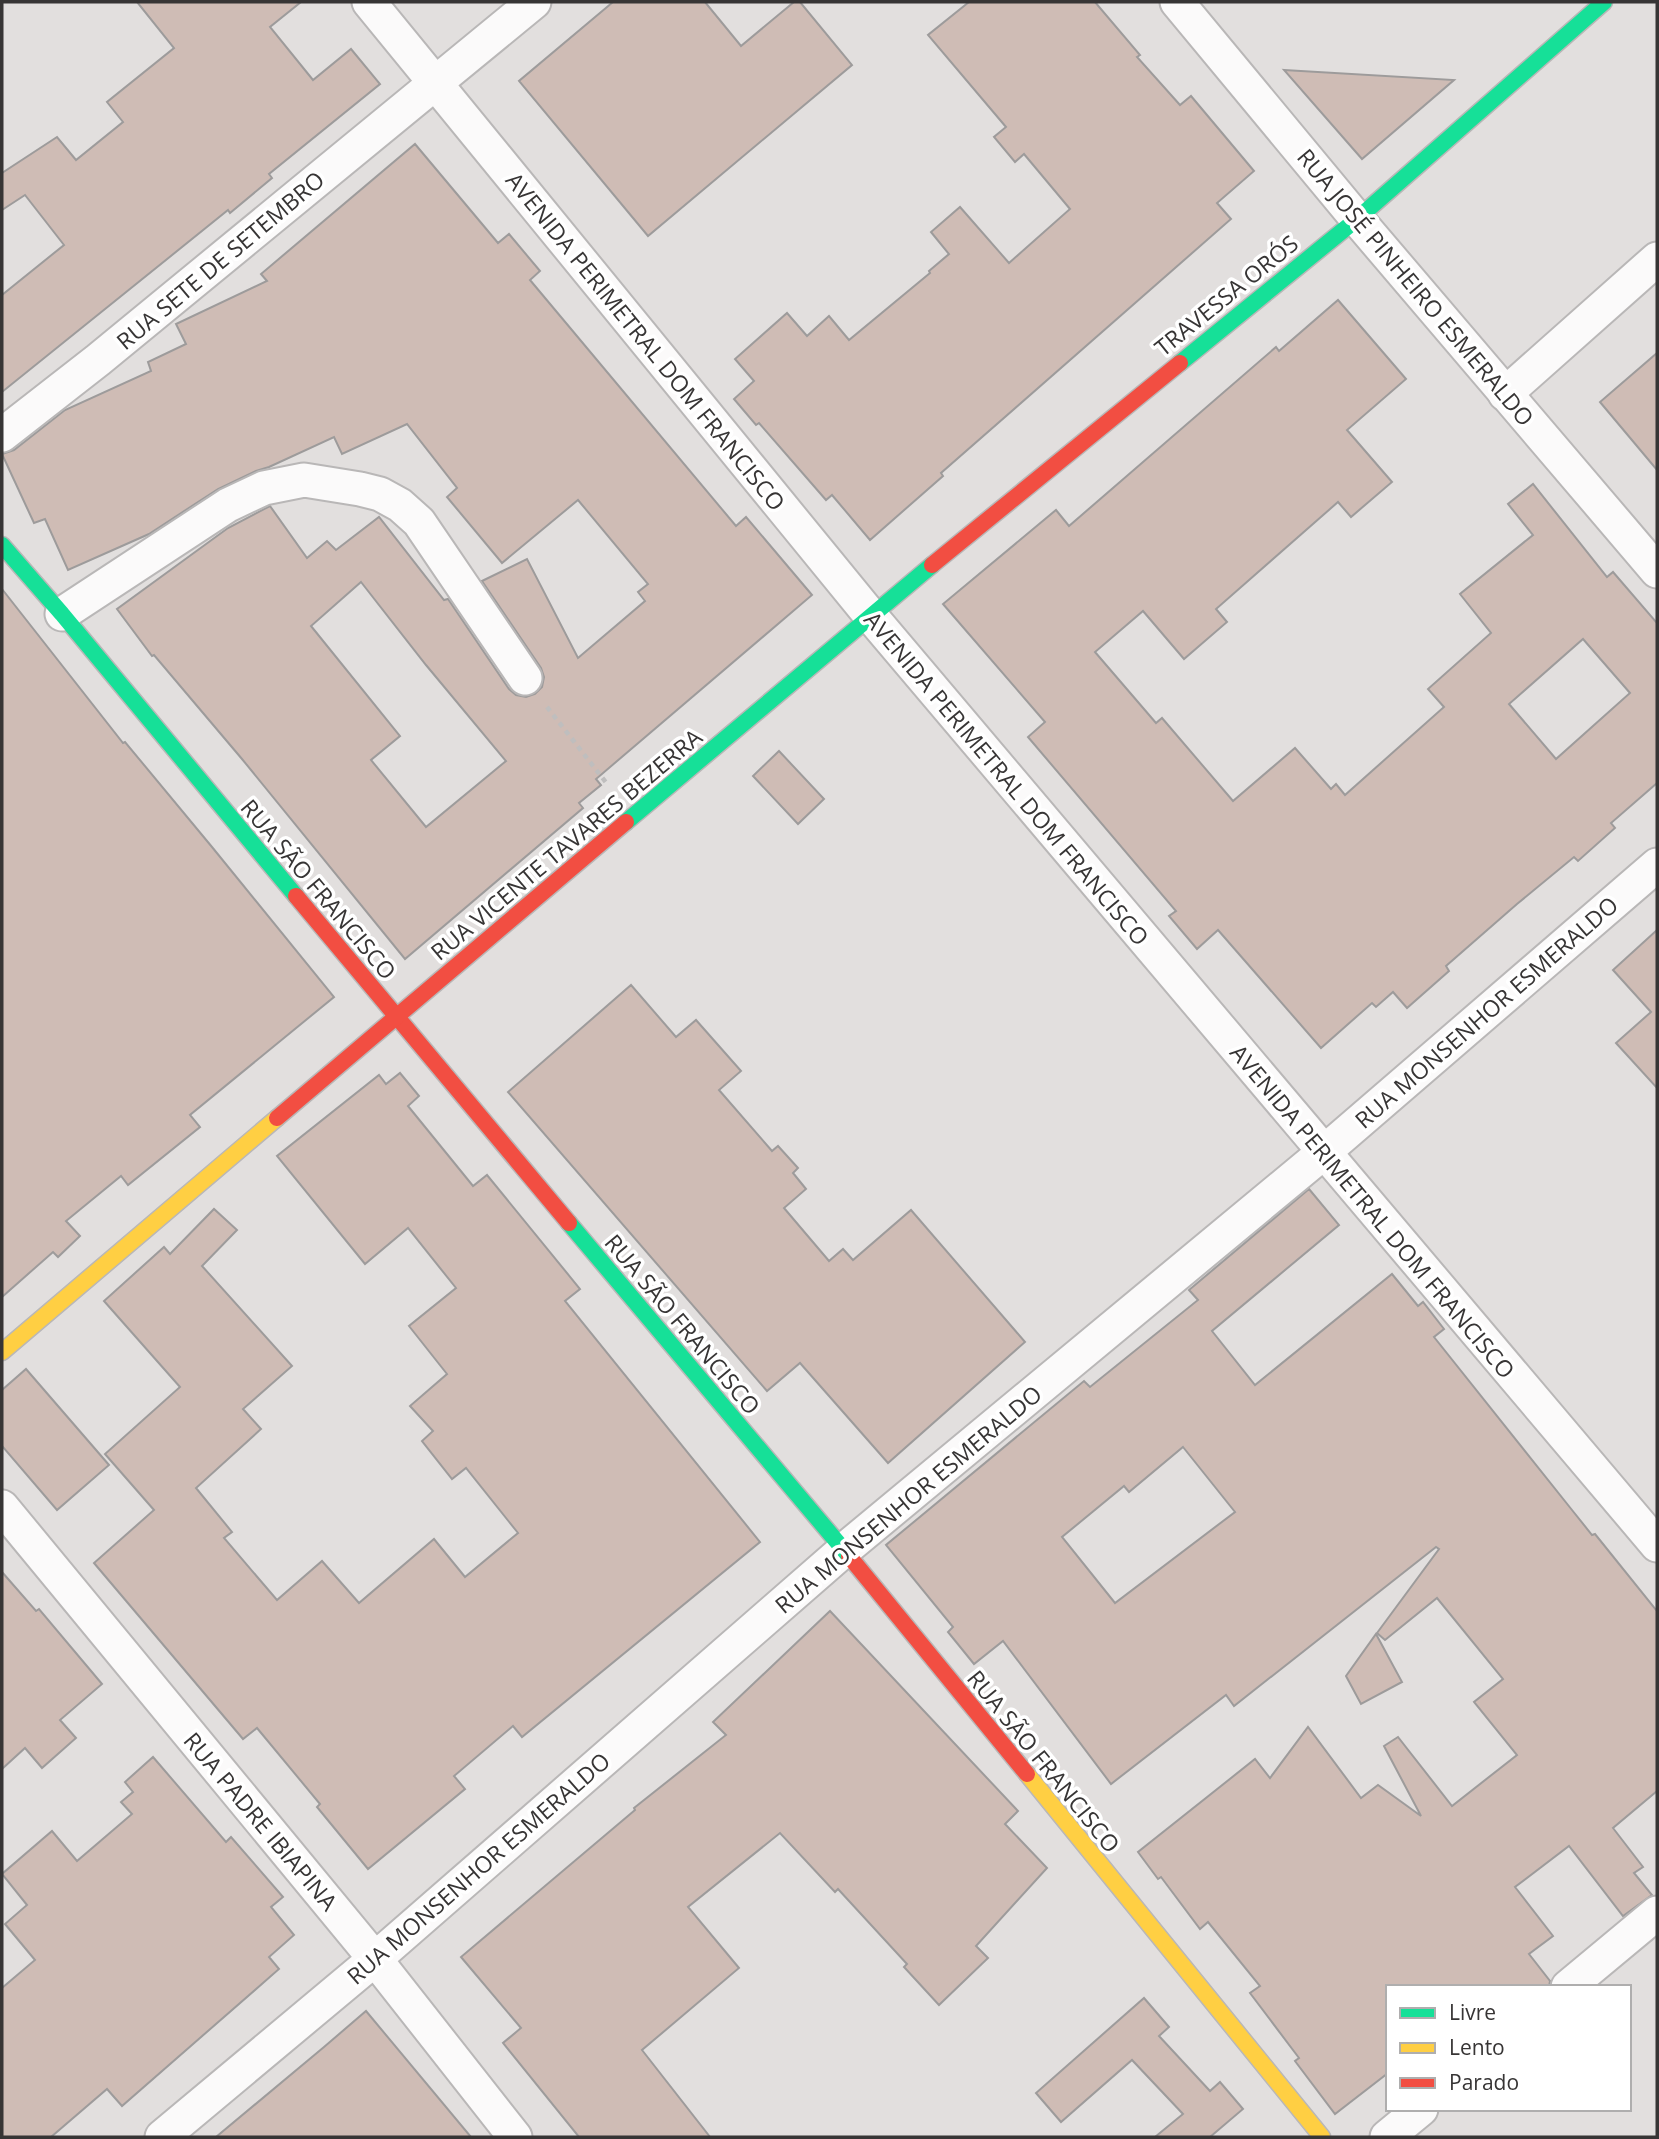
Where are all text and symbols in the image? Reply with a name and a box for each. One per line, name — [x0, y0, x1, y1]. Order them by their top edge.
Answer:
street label: RUA JOSÉ PINHEIRO ESMERALDO — [1290, 142, 1542, 432]
street label: RUA SETE DE SETEMBRO — [109, 163, 331, 357]
street label: AVENIDA PERIMETRAL DOM FRANCISCO — [499, 165, 793, 517]
street label: TRAVESSA ORÓS — [1147, 227, 1305, 363]
street label: AVENIDA PERIMETRAL DOM FRANCISCO — [857, 604, 1157, 952]
street label: RUA VICENTE TAVARES BEZERRA — [424, 721, 709, 967]
street label: RUA SÃO FRANCISCO — [234, 792, 404, 986]
street label: RUA MONSENHOR ESMERALDO — [1347, 889, 1625, 1135]
street label: AVENIDA PERIMETRAL DOM FRANCISCO — [1223, 1037, 1523, 1385]
street label: RUA SÃO FRANCISCO — [598, 1227, 768, 1421]
street label: RUA MONSENHOR ESMERALDO — [768, 1378, 1048, 1620]
street label: RUA SÃO FRANCISCO — [960, 1663, 1128, 1859]
street label: RUA PADRE IBIAPINA — [177, 1725, 345, 1917]
street label: RUA MONSENHOR ESMERALDO — [339, 1745, 617, 1991]
legend — [1386, 1985, 1631, 2111]
text: Livre — [1449, 1998, 1496, 2026]
text: Lento — [1449, 2033, 1505, 2061]
text: Parado — [1449, 2068, 1519, 2096]

